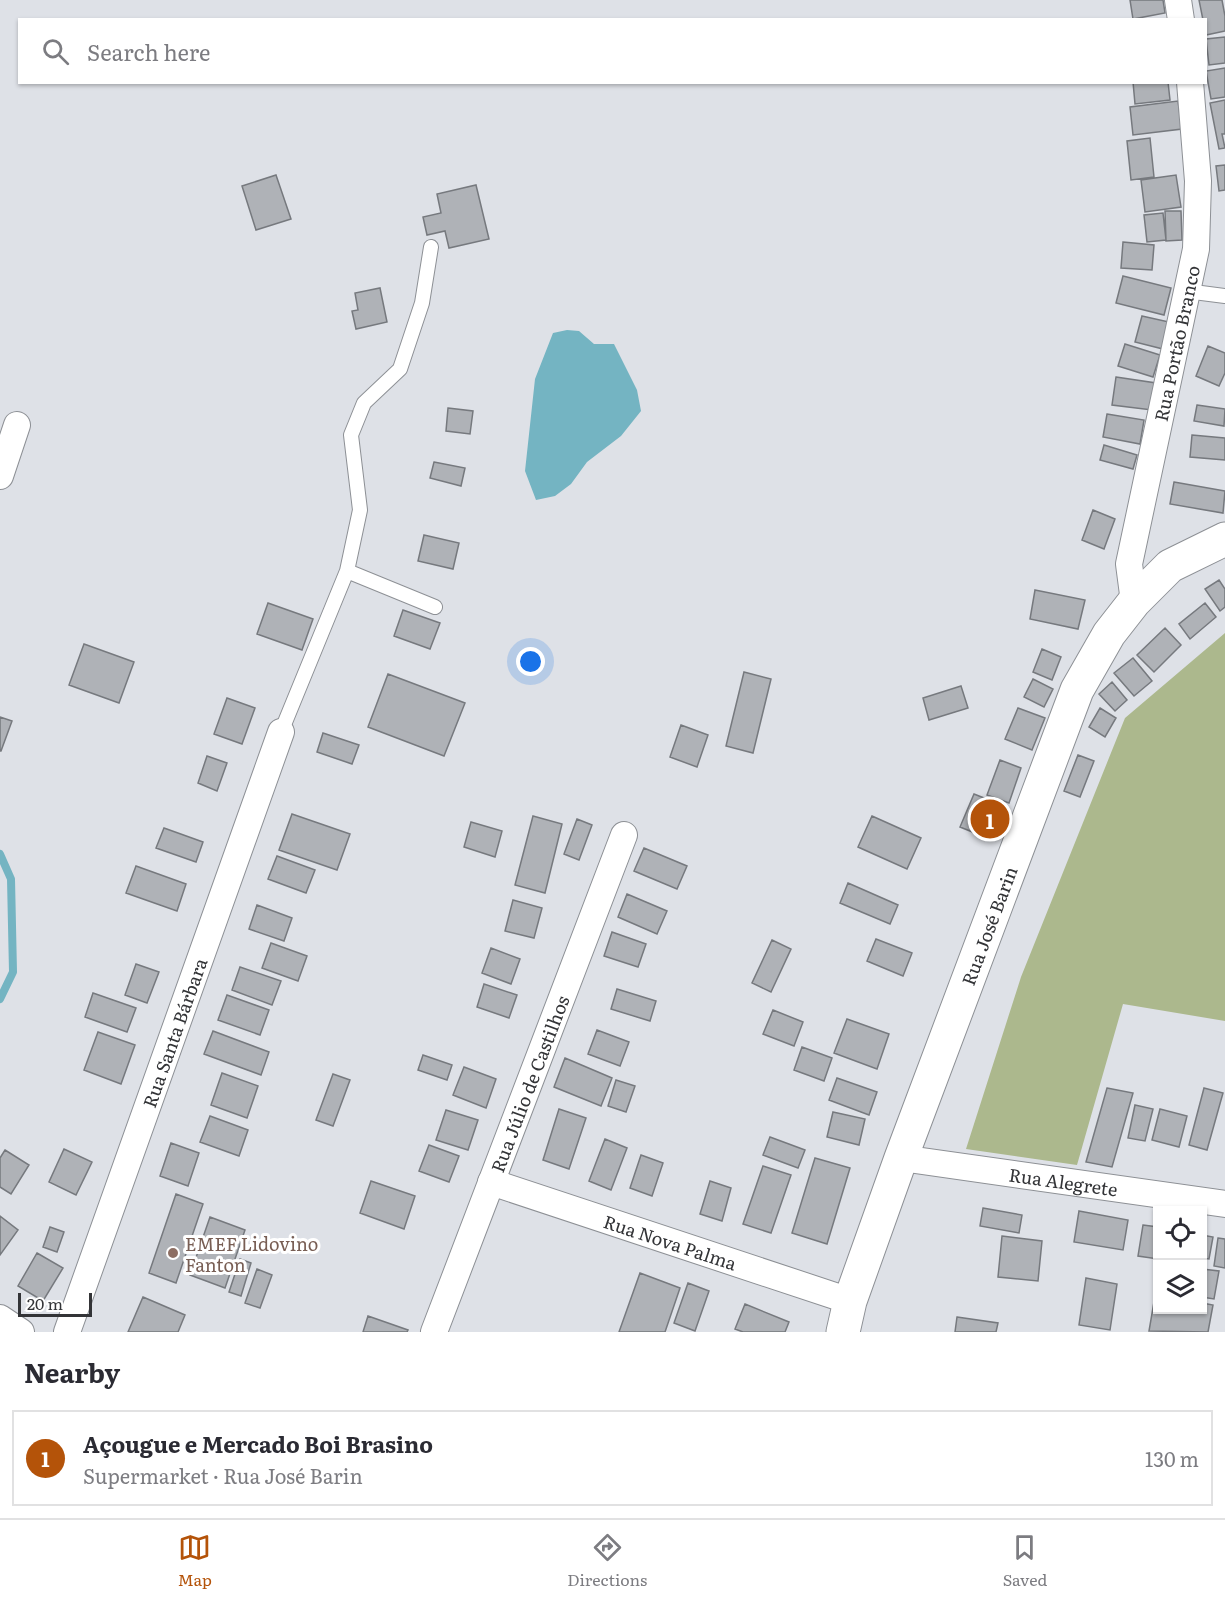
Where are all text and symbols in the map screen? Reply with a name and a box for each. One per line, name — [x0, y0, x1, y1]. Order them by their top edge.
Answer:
search box — [18, 18, 1207, 84]
icon: search — [39, 35, 72, 68]
text: Search here — [87, 35, 210, 68]
street label: Rua Portão Branco — [1146, 263, 1206, 424]
your location — [516, 647, 545, 676]
pin: 1 — [970, 796, 1010, 842]
street label: Rua José Barin — [954, 862, 1023, 989]
street label: Rua Santa Bárbara — [135, 954, 213, 1111]
street label: Rua Júlio de Castilhos — [483, 991, 575, 1176]
street label: Rua Alegrete — [1007, 1160, 1119, 1202]
map controls — [1153, 1206, 1207, 1314]
button: locate — [1153, 1206, 1207, 1260]
street label: Rua Nova Palma — [600, 1207, 741, 1276]
place label: EMEF Lidovino Fanton — [185, 1230, 318, 1278]
marker: EMEF Lidovino Fanton — [166, 1246, 180, 1260]
button: layers — [1153, 1260, 1207, 1314]
scale bar — [18, 1290, 92, 1318]
text: 20 m — [27, 1291, 63, 1315]
text: Nearby — [24, 1352, 120, 1391]
text: Açougue e Mercado Boi Brasino — [83, 1427, 433, 1460]
text: 1 — [41, 1443, 50, 1473]
text: 130 m — [1145, 1443, 1199, 1473]
text: Supermarket · Rua José Barin — [83, 1460, 363, 1490]
tab: Map — [178, 1531, 212, 1591]
tab: Directions — [567, 1531, 647, 1591]
tab: Saved — [1003, 1531, 1047, 1591]

